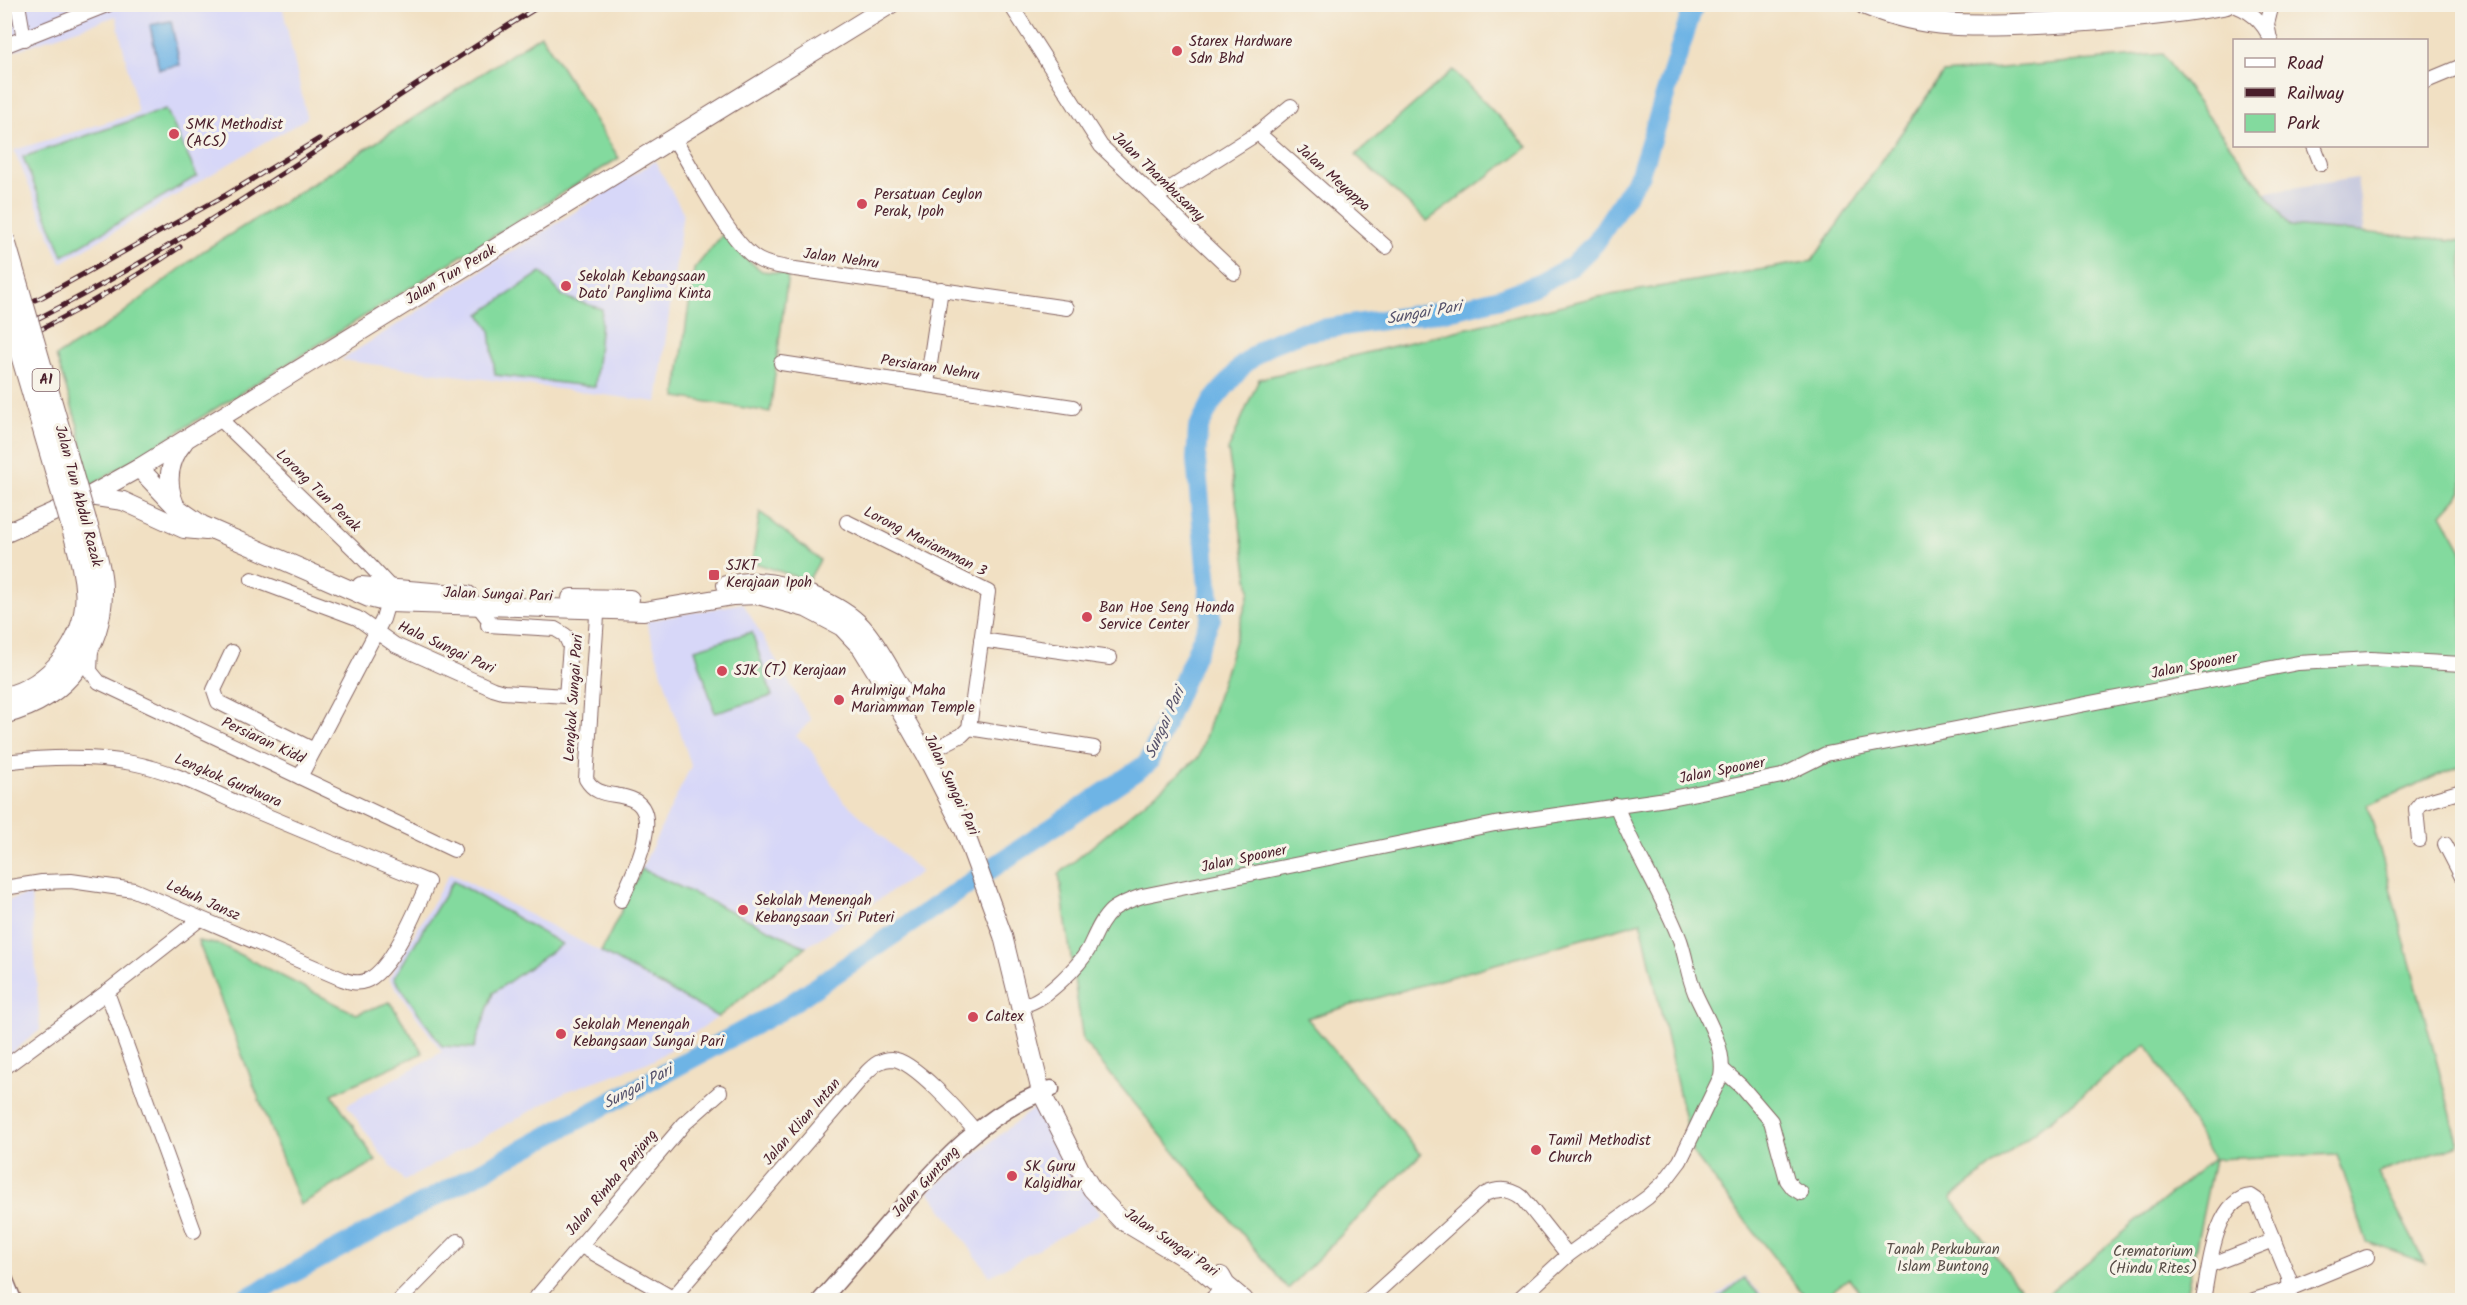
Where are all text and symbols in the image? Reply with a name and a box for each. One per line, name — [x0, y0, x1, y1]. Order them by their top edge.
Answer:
place label: Starex Hardware Sdn Bhd — [1189, 30, 1293, 71]
legend — [2233, 39, 2428, 147]
marker: Starex Hardware Sdn Bhd — [1170, 44, 1184, 58]
text: Road — [2287, 50, 2324, 79]
text: Railway — [2287, 80, 2344, 109]
text: Park — [2287, 110, 2320, 139]
place label: SMK Methodist (ACS) — [186, 113, 283, 154]
street label: Jalan Thambusamy — [1106, 126, 1211, 228]
marker: SMK Methodist (ACS) — [167, 127, 181, 141]
street label: Jalan Meyappa — [1290, 138, 1376, 218]
place label: Persatuan Ceylon Perak, Ipoh — [874, 183, 983, 224]
marker: Persatuan Ceylon Perak, Ipoh — [855, 197, 869, 211]
street label: Jalan Tun Perak — [401, 238, 502, 312]
street label: Jalan Nehru — [802, 242, 880, 276]
place label: Sekolah Kebangsaan Dato' Panglima Kinta — [578, 265, 711, 306]
marker: Sekolah Kebangsaan Dato' Panglima Kinta — [559, 279, 573, 293]
water label: Sungai Pari — [1385, 294, 1466, 332]
street label: Persiaran Nehru — [879, 348, 981, 388]
road number: A1 — [32, 369, 60, 391]
street label: Jalan Tun Abdul Razak — [48, 422, 109, 570]
street label: Lorong Tun Perak — [270, 444, 367, 539]
street label: Lorong Mariamman 3 — [859, 500, 991, 584]
place label: SJKT Kerajaan Ipoh — [726, 554, 812, 595]
marker: SJKT Kerajaan Ipoh — [707, 568, 721, 582]
street label: Jalan Sungai Pari — [443, 581, 555, 609]
place label: Ban Hoe Seng Honda Service Center — [1099, 596, 1234, 637]
marker: Ban Hoe Seng Honda Service Center — [1080, 610, 1094, 624]
street label: Hala Sungai Pari — [394, 615, 500, 682]
street label: Lengkok Sungai Pari — [558, 632, 591, 762]
street label: Jalan Spooner — [2149, 646, 2240, 686]
place label: SJK (T) Kerajaan — [734, 659, 846, 683]
marker: SJK (T) Kerajaan — [715, 664, 729, 678]
place label: Arulmigu Maha Mariamman Temple — [851, 679, 975, 720]
water label: Sungai Pari — [1138, 681, 1193, 763]
marker: Arulmigu Maha Mariamman Temple — [832, 693, 846, 707]
street label: Persiaran Kidd — [217, 711, 309, 771]
street label: Jalan Sungai Pari — [917, 730, 986, 841]
street label: Lengkok Gurdwara — [170, 748, 286, 814]
street label: Jalan Spooner — [1677, 751, 1768, 791]
street label: Jalan Spooner — [1199, 838, 1290, 880]
street label: Lebuh Jansz — [162, 874, 244, 928]
place label: Sekolah Menengah Kebangsaan Sri Puteri — [755, 889, 896, 930]
marker: Sekolah Menengah Kebangsaan Sri Puteri — [736, 903, 750, 917]
place label: Caltex — [985, 1005, 1024, 1029]
marker: Caltex — [966, 1010, 980, 1024]
place label: Sekolah Menengah Kebangsaan Sungai Pari — [573, 1013, 725, 1054]
marker: Sekolah Menengah Kebangsaan Sungai Pari — [554, 1027, 568, 1041]
water label: Sungai Pari — [599, 1057, 680, 1116]
street label: Jalan Klian Intan — [757, 1073, 847, 1171]
street label: Jalan Rimba Panjang — [560, 1124, 664, 1242]
place label: Tamil Methodist Church — [1548, 1129, 1651, 1170]
street label: Jalan Guntong — [886, 1141, 966, 1223]
marker: Tamil Methodist Church — [1529, 1143, 1543, 1157]
place label: SK Guru Kalgidhar — [1024, 1155, 1083, 1196]
marker: SK Guru Kalgidhar — [1005, 1169, 1019, 1183]
street label: Jalan Sungai Pari — [1119, 1202, 1224, 1284]
park label: Tanah Perkuburan Islam Buntong — [1886, 1238, 2000, 1279]
park label: Crematorium (Hindu Rites) — [2109, 1240, 2197, 1281]

